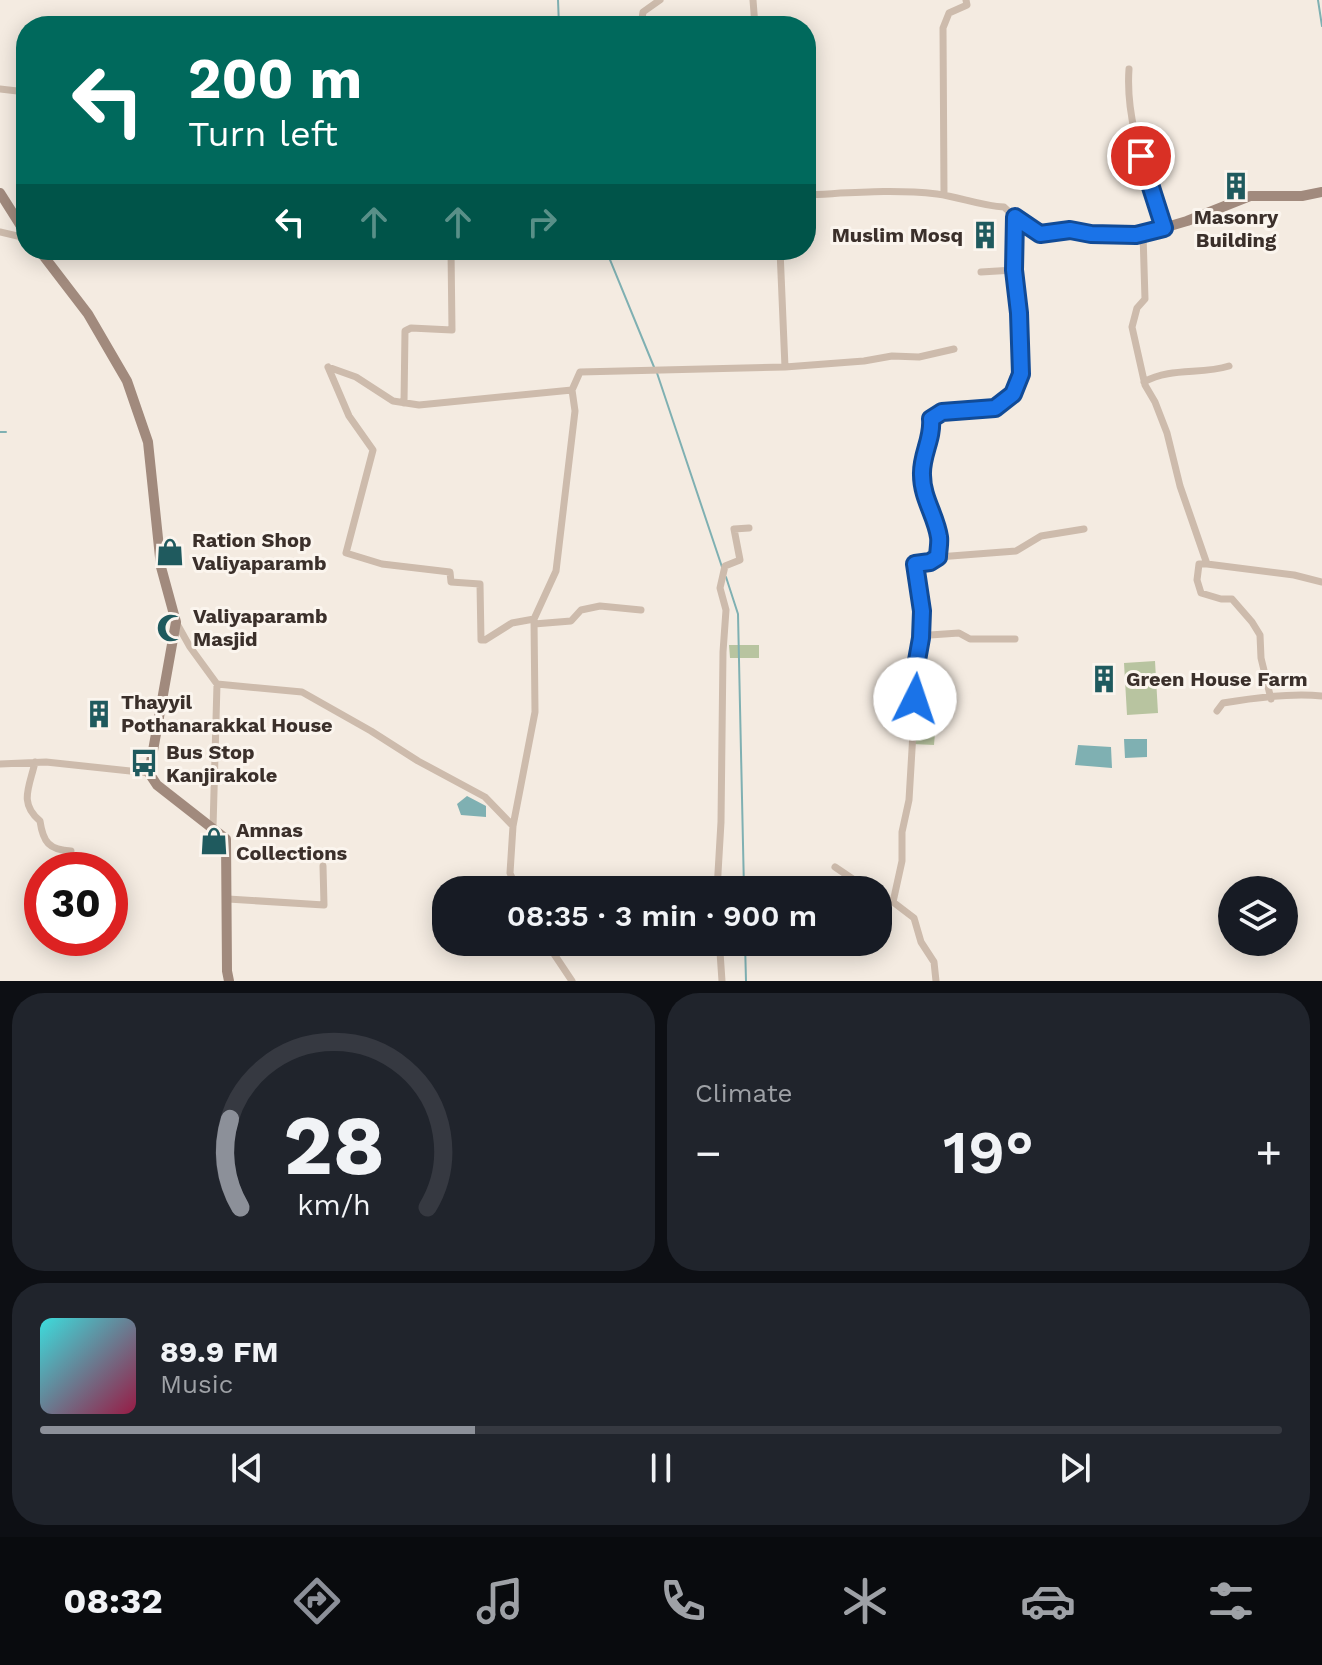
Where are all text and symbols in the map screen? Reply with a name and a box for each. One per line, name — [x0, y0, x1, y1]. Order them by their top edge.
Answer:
text: 200 m — [188, 46, 362, 112]
icon: left — [56, 48, 160, 152]
text: Turn left — [188, 113, 338, 155]
pin — [1107, 122, 1175, 190]
icon: arrive — [1119, 134, 1163, 178]
building icon: Masonry Building — [1221, 171, 1251, 201]
icon: left — [268, 200, 312, 244]
icon: ahead — [352, 200, 396, 244]
icon: ahead — [436, 200, 480, 244]
icon: right — [520, 200, 564, 244]
place label: Masonry Building — [1194, 205, 1279, 252]
building icon: Muslim Mosq — [970, 220, 1000, 250]
place label: Muslim Mosq — [832, 223, 963, 247]
place label: Ration Shop Valiyaparamb — [192, 528, 326, 575]
shop icon: Ration Shop Valiyaparamb — [155, 537, 185, 567]
place label: Valiyaparamb Masjid — [193, 604, 327, 651]
mosque icon: Valiyaparamb Masjid — [156, 613, 186, 643]
position arrow — [873, 657, 957, 741]
building icon: Green House Farm — [1089, 664, 1119, 694]
place label: Green House Farm — [1126, 667, 1308, 691]
place label: Thayyil Pothanarakkal House — [121, 690, 333, 737]
building icon: Thayyil Pothanarakkal House — [84, 699, 114, 729]
place label: Bus Stop Kanjirakole — [166, 740, 277, 787]
bus stop icon: Bus Stop Kanjirakole — [129, 748, 159, 778]
place label: Amnas Collections — [236, 818, 348, 865]
shop icon: Amnas Collections — [199, 826, 229, 856]
speed limit sign: 30 — [24, 852, 128, 956]
map controls — [1218, 876, 1298, 956]
button: layers — [1218, 876, 1298, 956]
text: 08:35 · 3 min · 900 m — [507, 898, 817, 933]
text: Climate — [695, 1078, 793, 1108]
text: 28 — [283, 1097, 384, 1194]
text: 19° — [943, 1117, 1034, 1188]
text: − — [695, 1127, 722, 1179]
text: + — [1255, 1127, 1282, 1179]
text: km/h — [297, 1188, 370, 1222]
text: 89.9 FM — [160, 1334, 279, 1369]
text: Music — [160, 1369, 233, 1399]
icon: previous — [225, 1446, 269, 1490]
icon: pause — [639, 1446, 683, 1490]
icon: next — [1053, 1446, 1097, 1490]
icon: directions — [289, 1573, 345, 1629]
icon: music — [472, 1573, 528, 1629]
icon: phone — [655, 1573, 711, 1629]
icon: climate — [837, 1573, 893, 1629]
icon: car — [1020, 1573, 1076, 1629]
icon: filters — [1203, 1573, 1259, 1629]
text: 08:32 — [63, 1580, 163, 1622]

